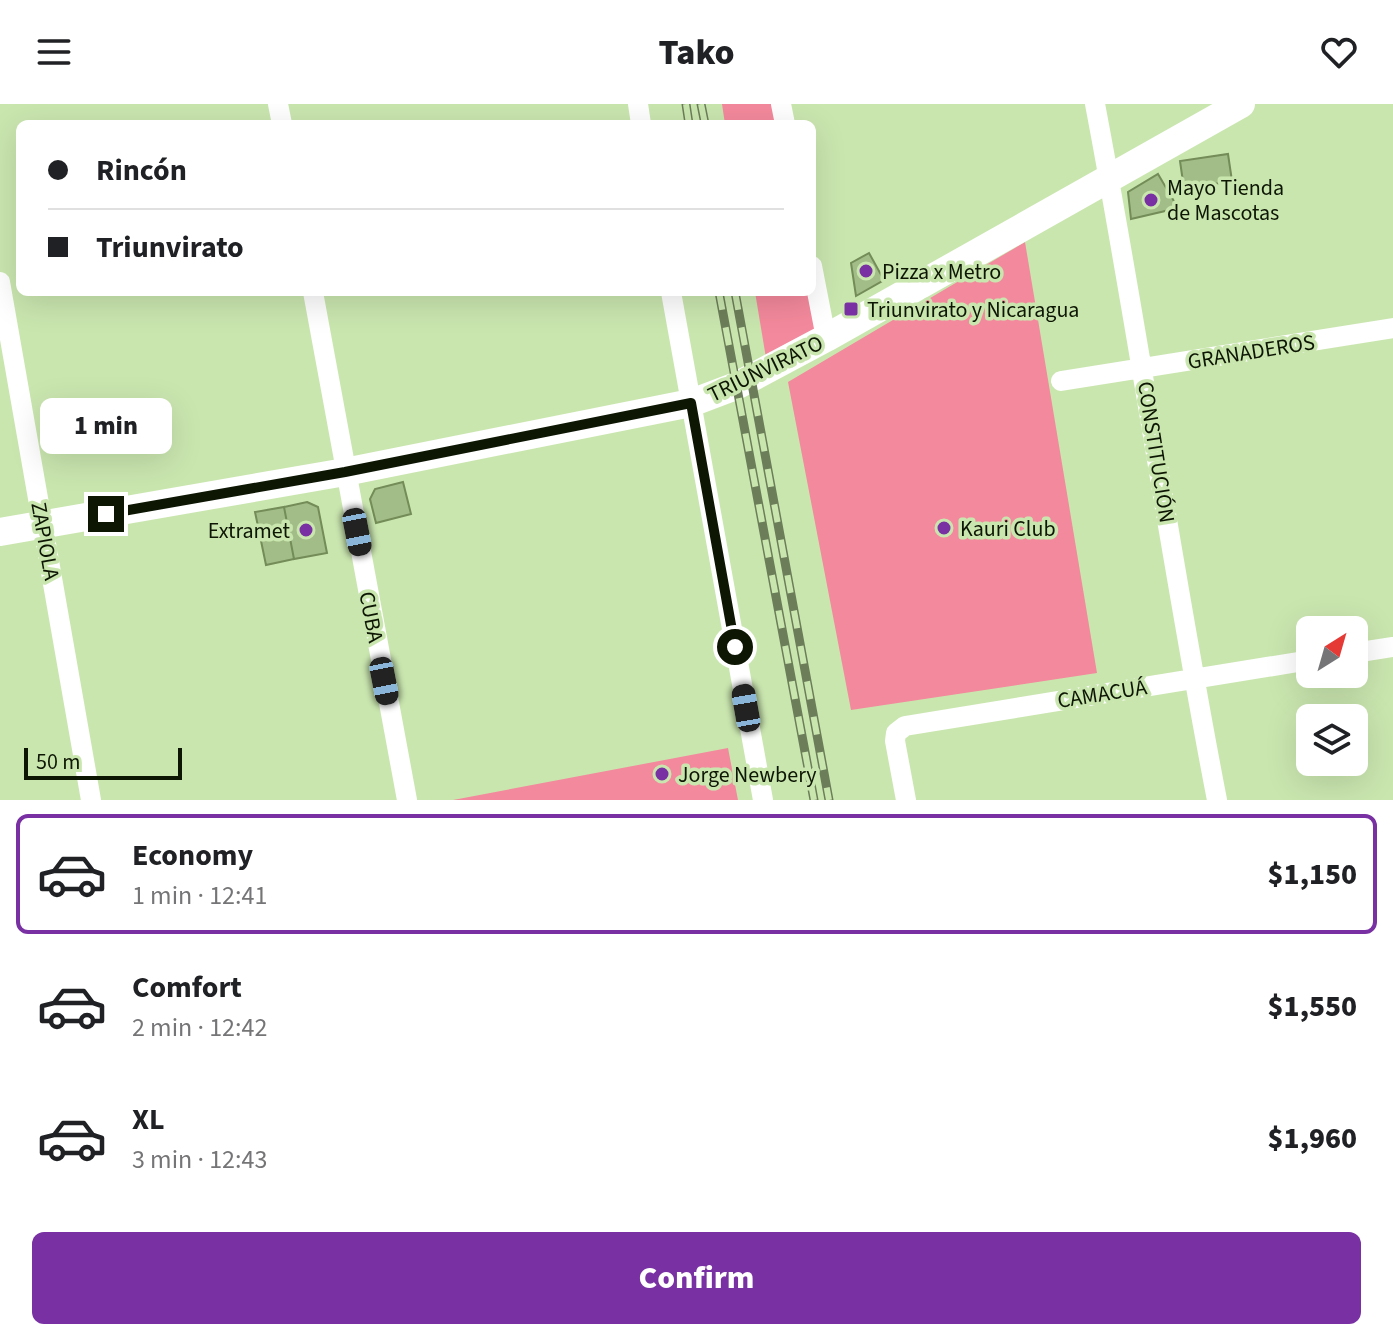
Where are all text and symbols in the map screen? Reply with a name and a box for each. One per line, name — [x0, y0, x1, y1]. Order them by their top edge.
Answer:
text: Tako — [658, 27, 735, 78]
icon: menu — [32, 30, 76, 74]
icon: heart — [1317, 30, 1361, 74]
text: Rincón — [96, 149, 187, 192]
place label: Mayo Tienda de Mascotas — [1167, 172, 1284, 229]
marker: Mayo Tienda de Mascotas — [1142, 191, 1160, 209]
text: Triunvirato — [96, 226, 244, 269]
place label: Pizza x Metro — [882, 256, 1001, 288]
marker: Pizza x Metro — [857, 262, 875, 280]
place label: Triunvirato y Nicaragua — [867, 294, 1079, 326]
marker: Triunvirato y Nicaragua — [842, 300, 860, 318]
street label: GRANADEROS — [1185, 326, 1317, 378]
street label: TRIUNVIRATO — [702, 327, 828, 411]
street label: CONSTITUCIÓN — [1129, 379, 1183, 525]
callout: 1 min — [40, 398, 172, 454]
text: 1 min — [74, 407, 138, 444]
route end — [88, 496, 124, 532]
street label: ZAPIOLA — [22, 499, 68, 583]
car — [341, 506, 373, 558]
place label: Kauri Club — [960, 513, 1056, 545]
place label: Extramet — [208, 515, 291, 547]
marker: Kauri Club — [935, 519, 953, 537]
marker: Extramet — [297, 521, 315, 539]
street label: CUBA — [350, 589, 392, 645]
north arrow — [1296, 616, 1368, 688]
map controls — [1296, 616, 1368, 776]
route start — [717, 629, 753, 665]
car — [368, 655, 400, 707]
street label: CAMACUÁ — [1055, 671, 1149, 717]
car — [730, 682, 762, 734]
button: layers — [1296, 704, 1368, 776]
scale bar — [24, 744, 182, 780]
text: 50 m — [36, 746, 81, 778]
place label: Jorge Newbery — [678, 759, 817, 791]
marker: Jorge Newbery — [653, 765, 671, 783]
text: Economy — [132, 834, 253, 877]
icon: car — [36, 838, 108, 910]
text: $1,150 — [1268, 853, 1357, 896]
text: 1 min · 12:41 — [132, 877, 267, 914]
text: Comfort — [132, 966, 242, 1009]
icon: car — [36, 970, 108, 1042]
text: $1,550 — [1268, 985, 1357, 1028]
text: 2 min · 12:42 — [132, 1009, 267, 1046]
text: XL — [132, 1098, 165, 1141]
icon: car — [36, 1102, 108, 1174]
text: $1,960 — [1268, 1117, 1357, 1160]
text: 3 min · 12:43 — [132, 1141, 267, 1178]
button: Confirm — [32, 1232, 1361, 1324]

